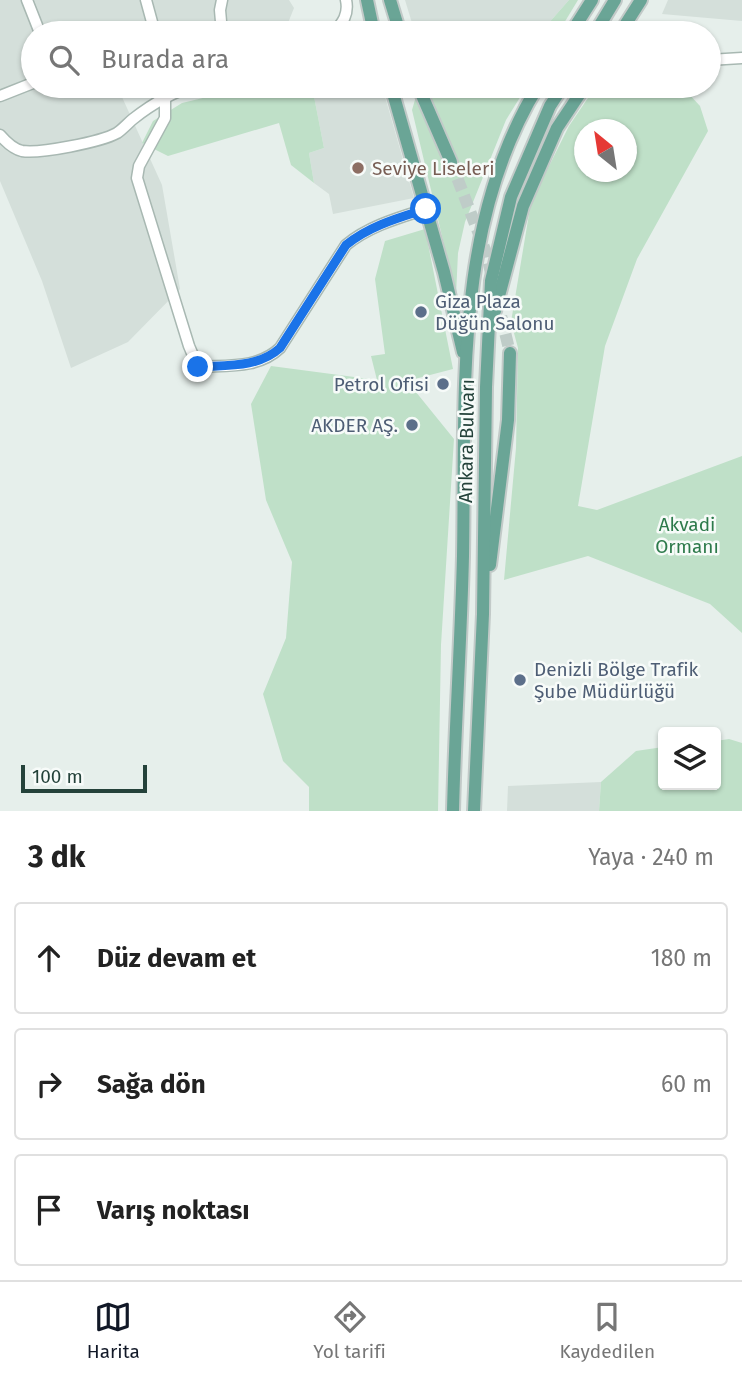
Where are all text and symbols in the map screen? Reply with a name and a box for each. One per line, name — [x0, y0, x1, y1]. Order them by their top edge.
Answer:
search box — [21, 21, 721, 98]
icon: search — [45, 41, 83, 79]
text: Burada ara — [101, 44, 229, 75]
north arrow — [574, 119, 637, 182]
place label: Seviye Liseleri — [372, 157, 495, 180]
marker: Seviye Liseleri — [350, 160, 366, 176]
route start — [410, 193, 441, 224]
place label: Giza Plaza Düğün Salonu — [435, 290, 554, 335]
marker: Giza Plaza Düğün Salonu — [413, 304, 429, 320]
route end — [182, 351, 213, 382]
place label: Petrol Ofisi — [334, 373, 429, 396]
marker: Petrol Ofisi — [435, 376, 451, 392]
street label: Ankara Bulvarı — [454, 379, 479, 503]
place label: AKDER AŞ. — [311, 414, 398, 437]
marker: AKDER AŞ. — [404, 417, 420, 433]
park label: Akvadi Ormanı — [655, 513, 719, 558]
place label: Denizli Bölge Trafik Şube Müdürlüğü — [534, 658, 699, 703]
marker: Denizli Bölge Trafik Şube Müdürlüğü — [512, 672, 528, 688]
map controls — [658, 727, 721, 790]
button: layers — [658, 727, 721, 790]
scale bar — [21, 762, 147, 794]
text: 100 m — [32, 765, 83, 788]
text: 3 dk — [28, 839, 85, 875]
text: Yaya · 240 m — [588, 843, 714, 871]
icon: ahead — [30, 939, 68, 977]
text: Düz devam et — [97, 943, 256, 974]
text: 180 m — [651, 944, 712, 972]
icon: right — [30, 1065, 68, 1103]
text: Sağa dön — [97, 1069, 206, 1100]
text: 60 m — [661, 1070, 712, 1098]
icon: arrive — [30, 1191, 68, 1229]
text: Varış noktası — [97, 1195, 250, 1226]
tab: Harita — [87, 1298, 140, 1363]
tab: Yol tarifi — [313, 1298, 386, 1363]
tab: Kaydedilen — [559, 1298, 655, 1363]

